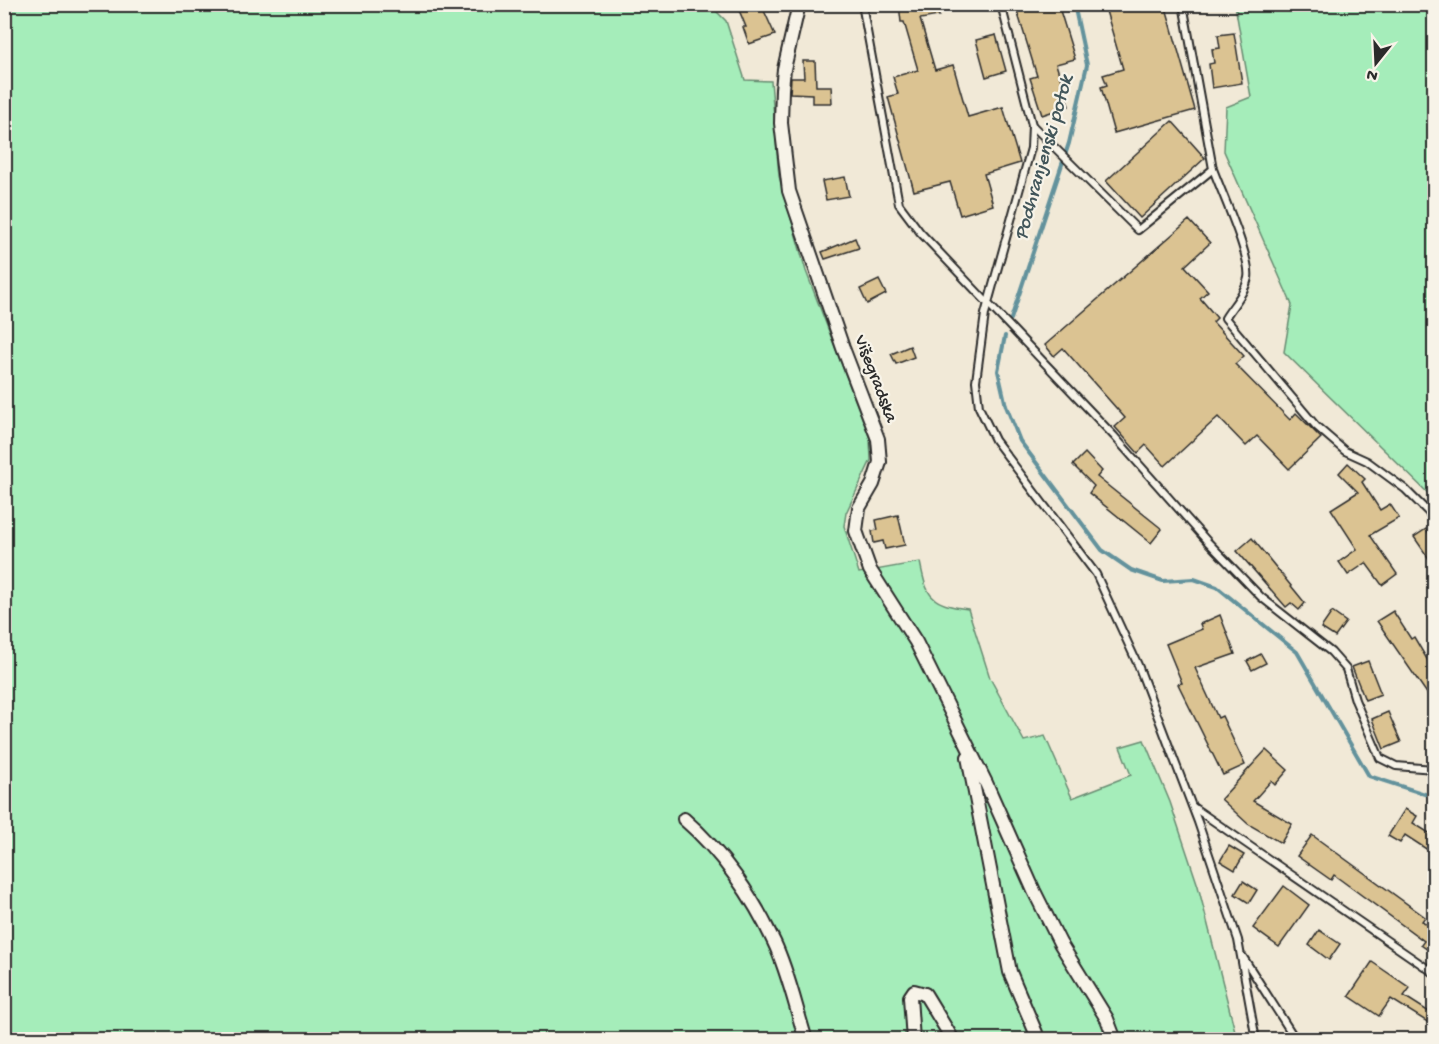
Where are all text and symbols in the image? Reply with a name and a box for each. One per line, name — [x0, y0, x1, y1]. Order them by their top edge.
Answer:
north arrow — [1346, 33, 1406, 93]
text: N — [1364, 63, 1380, 85]
water label: Podhranjenski potok — [1010, 71, 1080, 243]
street label: Višegradska — [848, 332, 902, 426]

